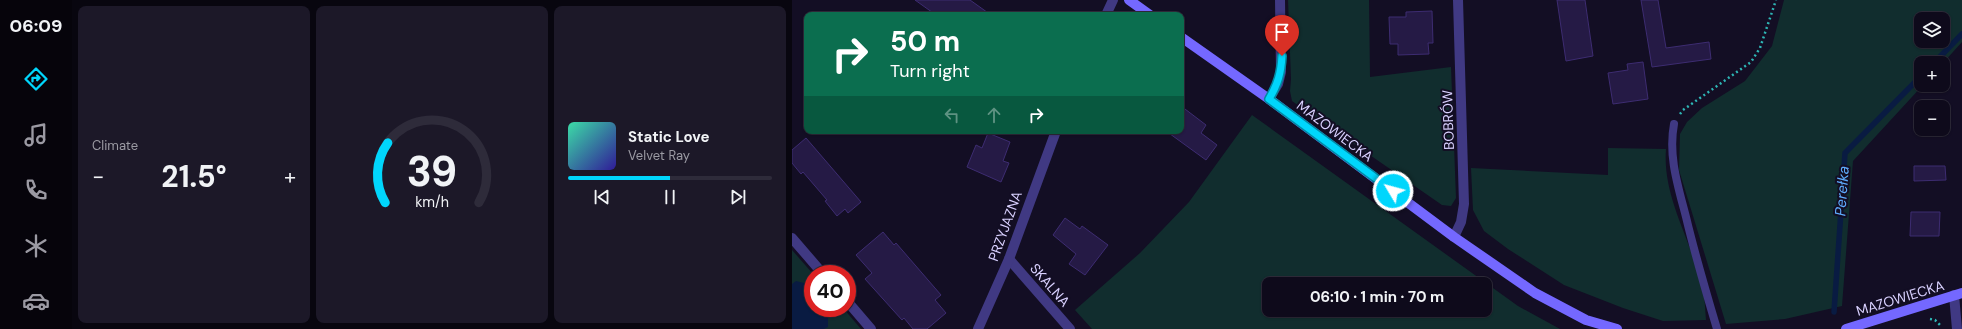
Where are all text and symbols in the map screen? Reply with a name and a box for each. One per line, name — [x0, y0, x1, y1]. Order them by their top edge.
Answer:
map controls — [1914, 12, 1950, 136]
button: layers — [1914, 12, 1950, 48]
text: 06:09 — [10, 14, 62, 38]
pin — [1265, 15, 1299, 56]
icon: arrive — [1271, 21, 1293, 43]
text: 50 m — [890, 23, 960, 60]
icon: right — [824, 28, 876, 80]
button: + — [1914, 56, 1950, 92]
text: Turn right — [890, 59, 970, 83]
icon: directions — [22, 65, 50, 93]
street label: BOBRÓW — [1438, 89, 1458, 150]
street label: MAZOWIECKA — [1293, 96, 1377, 166]
button: − — [1914, 100, 1950, 136]
icon: left — [941, 104, 963, 126]
icon: ahead — [983, 104, 1005, 126]
icon: right — [1025, 104, 1047, 126]
icon: music — [22, 121, 50, 149]
text: Static Love — [628, 127, 709, 147]
text: Climate — [92, 137, 138, 154]
text: 39 — [407, 144, 457, 198]
text: Velvet Ray — [628, 147, 690, 164]
text: 21.5° — [161, 157, 227, 196]
text: − — [92, 162, 104, 191]
text: + — [284, 162, 296, 191]
water label: Perełka — [1830, 165, 1854, 217]
position arrow — [1372, 170, 1414, 212]
icon: phone — [22, 176, 50, 204]
icon: previous — [591, 186, 613, 208]
icon: pause — [659, 186, 681, 208]
icon: next — [727, 186, 749, 208]
street label: PRZYJAZNA — [984, 188, 1026, 264]
text: km/h — [415, 192, 449, 210]
icon: climate — [22, 232, 50, 260]
street label: SKALNA — [1026, 259, 1074, 311]
speed limit sign: 40 — [804, 265, 856, 317]
street label: MAZOWIECKA — [1854, 276, 1946, 320]
icon: car — [22, 287, 50, 315]
text: 06:10 · 1 min · 70 m — [1310, 287, 1444, 307]

